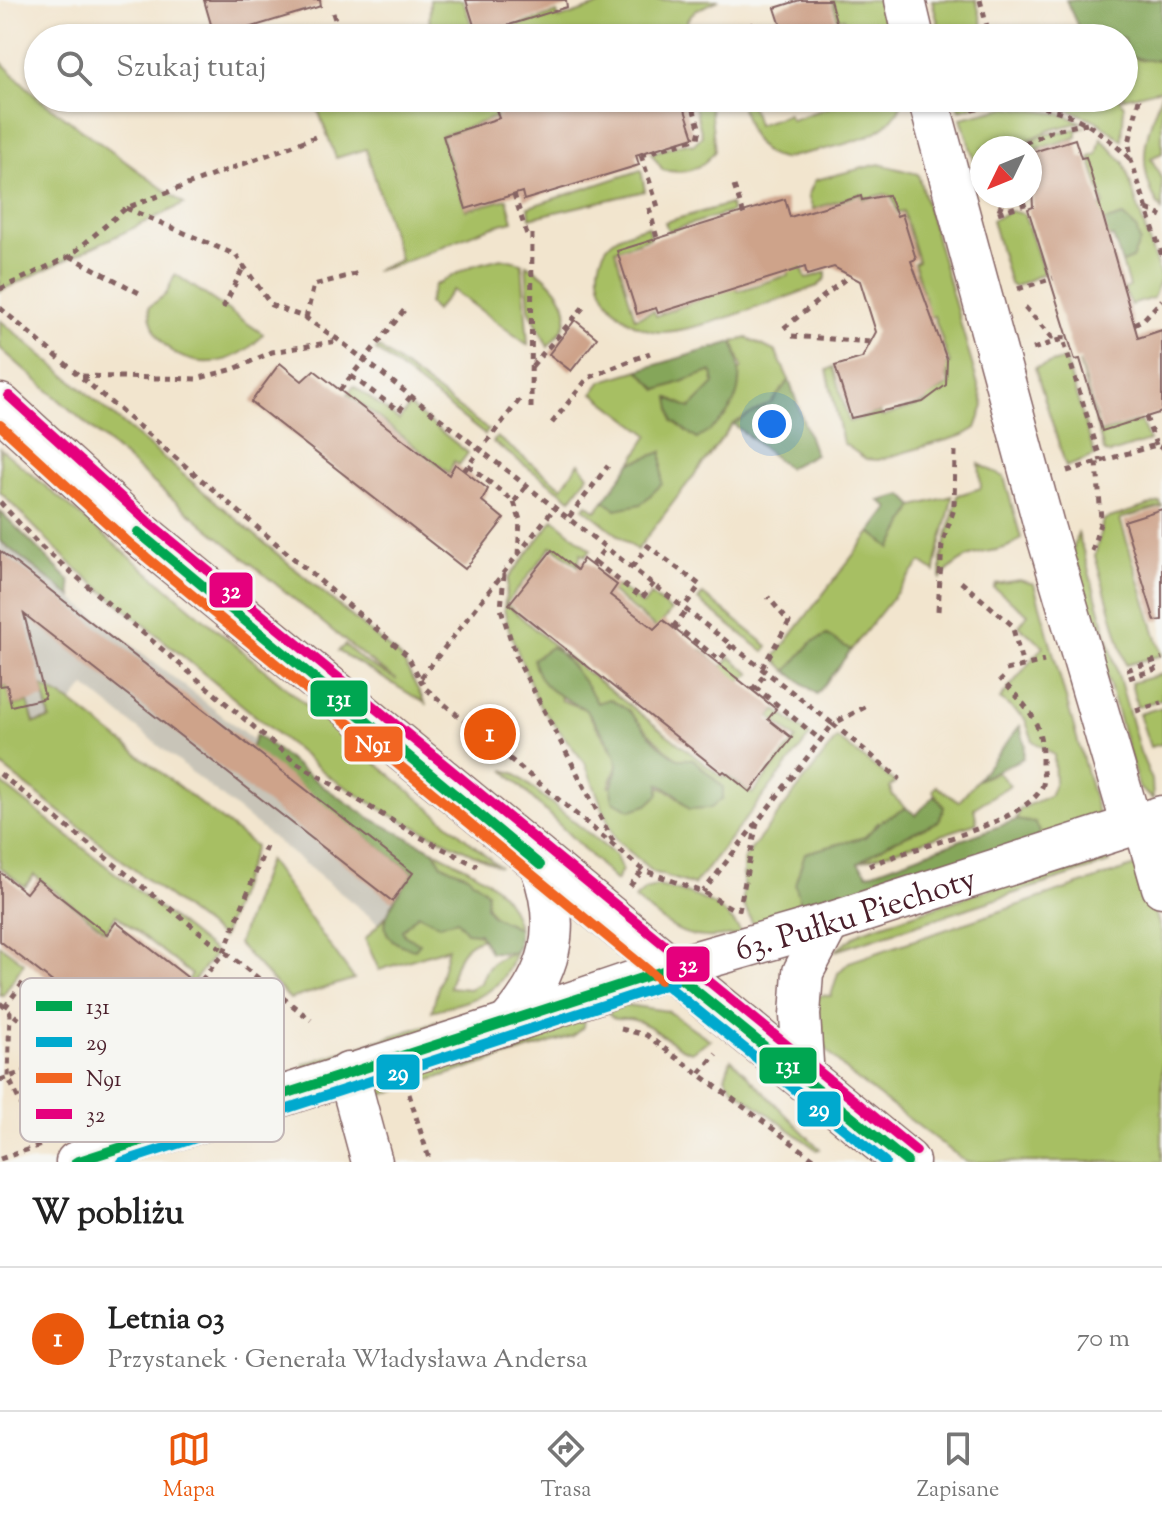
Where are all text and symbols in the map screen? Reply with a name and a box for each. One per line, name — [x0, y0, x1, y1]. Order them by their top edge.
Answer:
search box — [24, 24, 1138, 112]
icon: search — [52, 46, 96, 90]
text: Szukaj tutaj — [116, 47, 267, 90]
north arrow — [970, 136, 1042, 208]
your location — [752, 404, 792, 444]
line badge: 32 — [208, 571, 254, 609]
text: 32 — [221, 577, 241, 609]
line badge: 131 — [309, 679, 369, 718]
text: 131 — [327, 685, 351, 717]
pin: 1 — [464, 704, 516, 764]
line badge: N91 — [343, 725, 404, 763]
text: N91 — [355, 731, 391, 763]
street label: 63. Pułku Piechoty — [730, 857, 982, 975]
line badge: 32 — [665, 945, 711, 983]
text: 32 — [678, 951, 698, 983]
legend — [20, 978, 284, 1142]
text: 131 — [86, 993, 110, 1025]
text: 29 — [86, 1029, 107, 1061]
line badge: 131 — [758, 1046, 818, 1085]
text: 131 — [776, 1052, 800, 1084]
line badge: 29 — [375, 1053, 421, 1091]
text: 29 — [388, 1059, 409, 1091]
text: N91 — [86, 1065, 122, 1097]
line badge: 29 — [796, 1090, 842, 1128]
text: 29 — [809, 1095, 830, 1127]
text: 32 — [86, 1101, 105, 1133]
text: W pobliżu — [32, 1190, 184, 1239]
text: Letnia 03 — [108, 1299, 225, 1342]
text: 1 — [54, 1321, 62, 1358]
text: 70 m — [1077, 1321, 1130, 1358]
text: Przystanek · Generała Władysława Andersa — [108, 1342, 588, 1379]
tab: Mapa — [163, 1427, 215, 1507]
tab: Trasa — [541, 1427, 591, 1507]
tab: Zapisane — [917, 1427, 999, 1507]

